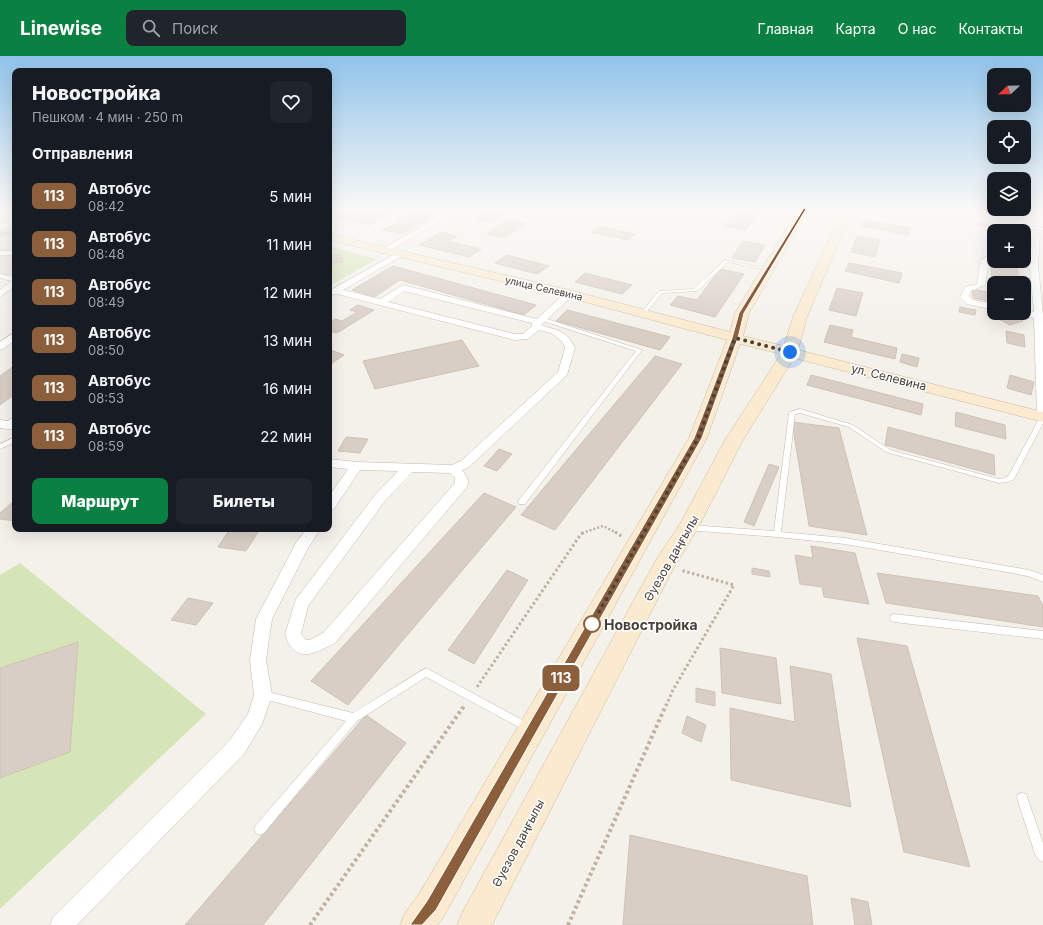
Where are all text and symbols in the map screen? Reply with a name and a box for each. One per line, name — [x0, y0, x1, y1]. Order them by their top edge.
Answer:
search box — [126, 10, 406, 46]
text: Linewise — [20, 17, 102, 40]
icon: search — [140, 17, 162, 39]
text: Поиск — [172, 19, 218, 38]
text: Главная — [758, 20, 813, 37]
text: Карта — [835, 20, 876, 37]
text: О нас — [898, 20, 936, 37]
text: Контакты — [958, 20, 1023, 37]
north arrow — [987, 68, 1031, 112]
map controls — [987, 68, 1031, 320]
button: heart — [270, 81, 312, 123]
text: Новостройка — [32, 82, 161, 105]
text: Пешком · 4 мин · 250 m — [32, 109, 183, 125]
button: locate — [987, 120, 1031, 164]
text: Отправления — [32, 144, 133, 163]
button: layers — [987, 172, 1031, 216]
text: Автобус — [88, 179, 151, 198]
text: 113 — [43, 187, 65, 204]
text: 5 мин — [269, 187, 312, 206]
text: 08:42 — [88, 198, 124, 214]
button: + — [987, 224, 1031, 268]
text: Автобус — [88, 227, 151, 246]
text: 113 — [43, 235, 65, 252]
text: 11 мин — [266, 235, 312, 254]
text: 08:48 — [88, 246, 124, 262]
street label: улица Селевина — [504, 273, 584, 303]
text: Автобус — [88, 275, 151, 294]
button: − — [987, 276, 1031, 320]
text: 113 — [43, 283, 65, 300]
text: 12 мин — [263, 283, 312, 302]
text: 08:49 — [88, 294, 124, 310]
text: Автобус — [88, 323, 151, 342]
text: 113 — [43, 331, 65, 348]
text: 13 мин — [263, 331, 312, 350]
text: 08:50 — [88, 342, 124, 358]
your location — [780, 342, 800, 362]
street label: ул. Селевина — [850, 360, 928, 394]
text: Автобус — [88, 371, 151, 390]
text: 113 — [43, 379, 65, 396]
text: 16 мин — [263, 379, 312, 398]
text: 08:53 — [88, 390, 124, 406]
text: Автобус — [88, 419, 151, 438]
text: 113 — [43, 427, 65, 444]
text: 22 мин — [260, 427, 312, 446]
text: 08:59 — [88, 438, 124, 454]
button: Маршрут — [32, 478, 168, 524]
button: Билеты — [176, 478, 312, 524]
street label: Әуезов даңғылы — [640, 512, 702, 604]
marker: Новостройка — [583, 615, 601, 633]
place label: Новостройка — [604, 616, 698, 633]
line badge: 113 — [538, 665, 584, 691]
text: 113 — [550, 669, 572, 686]
street label: Әуезов даңғылы — [489, 797, 547, 889]

